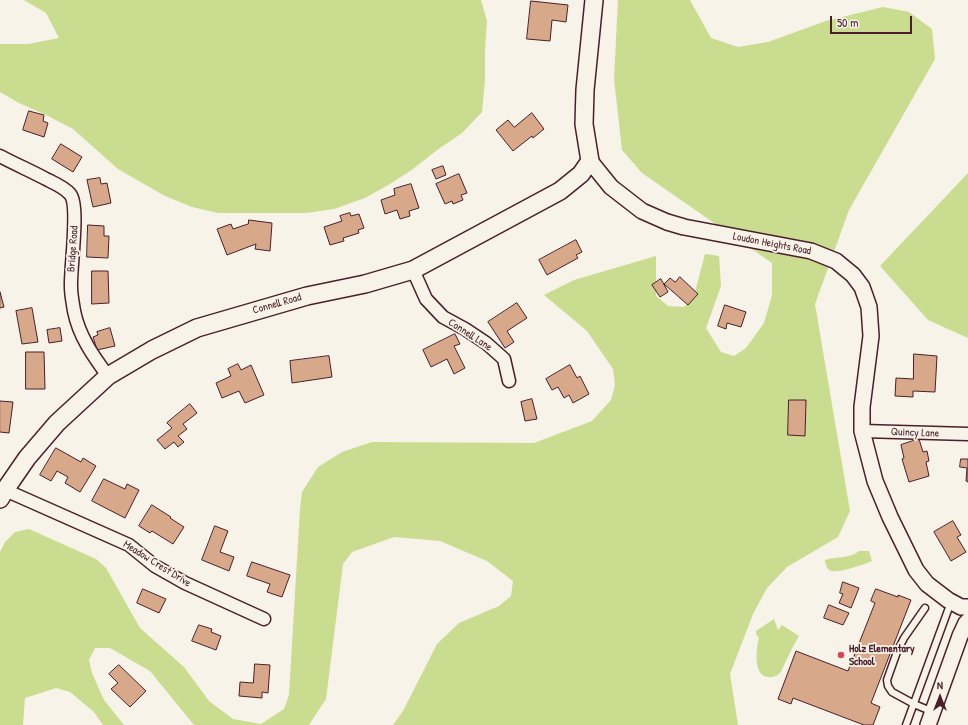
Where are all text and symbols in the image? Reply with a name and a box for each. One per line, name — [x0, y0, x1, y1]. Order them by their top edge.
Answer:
scale bar — [832, 8, 914, 34]
text: 50 m — [837, 14, 858, 31]
street label: Bridge Road — [65, 225, 81, 273]
street label: Loudon Heights Road — [732, 230, 812, 258]
street label: Connell Road — [251, 291, 303, 317]
street label: Connell Lane — [446, 316, 494, 354]
street label: Quincy Lane — [891, 426, 939, 440]
street label: Meadow Crest Drive — [121, 538, 193, 590]
place label: Holz Elementary School — [849, 642, 915, 668]
marker: Holz Elementary School — [836, 650, 846, 660]
north arrow — [920, 677, 960, 717]
text: N — [937, 678, 943, 692]

